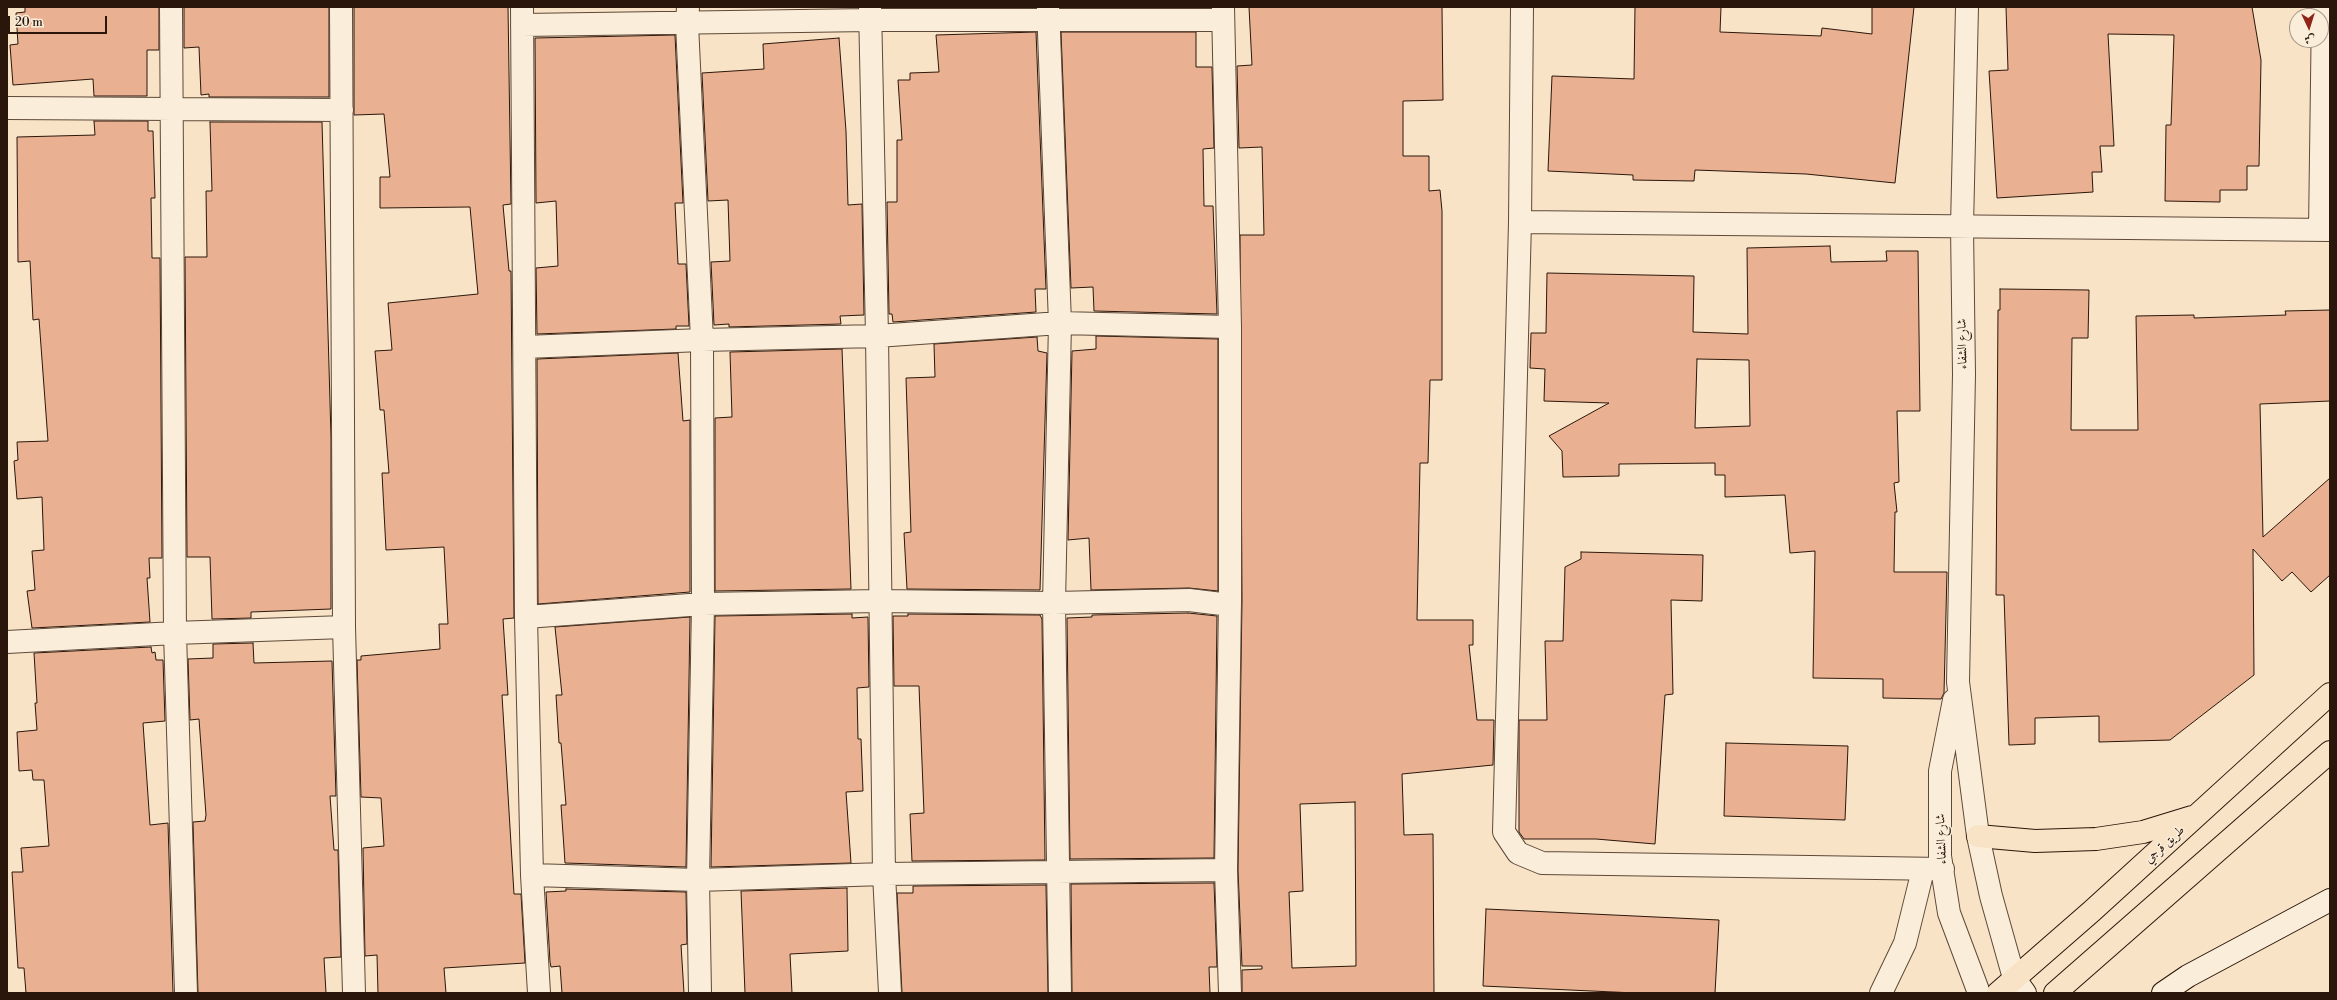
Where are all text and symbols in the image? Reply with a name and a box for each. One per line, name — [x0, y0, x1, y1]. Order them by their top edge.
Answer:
scale bar — [10, 8, 109, 34]
north arrow — [2289, 8, 2329, 48]
text: 20 m — [15, 15, 43, 30]
text: ش — [2304, 32, 2316, 46]
street label: شارع الشفاء — [1955, 319, 1971, 369]
street label: شارع الشفاء — [1933, 813, 1951, 865]
street label: طريق قرجي — [2142, 823, 2188, 867]

